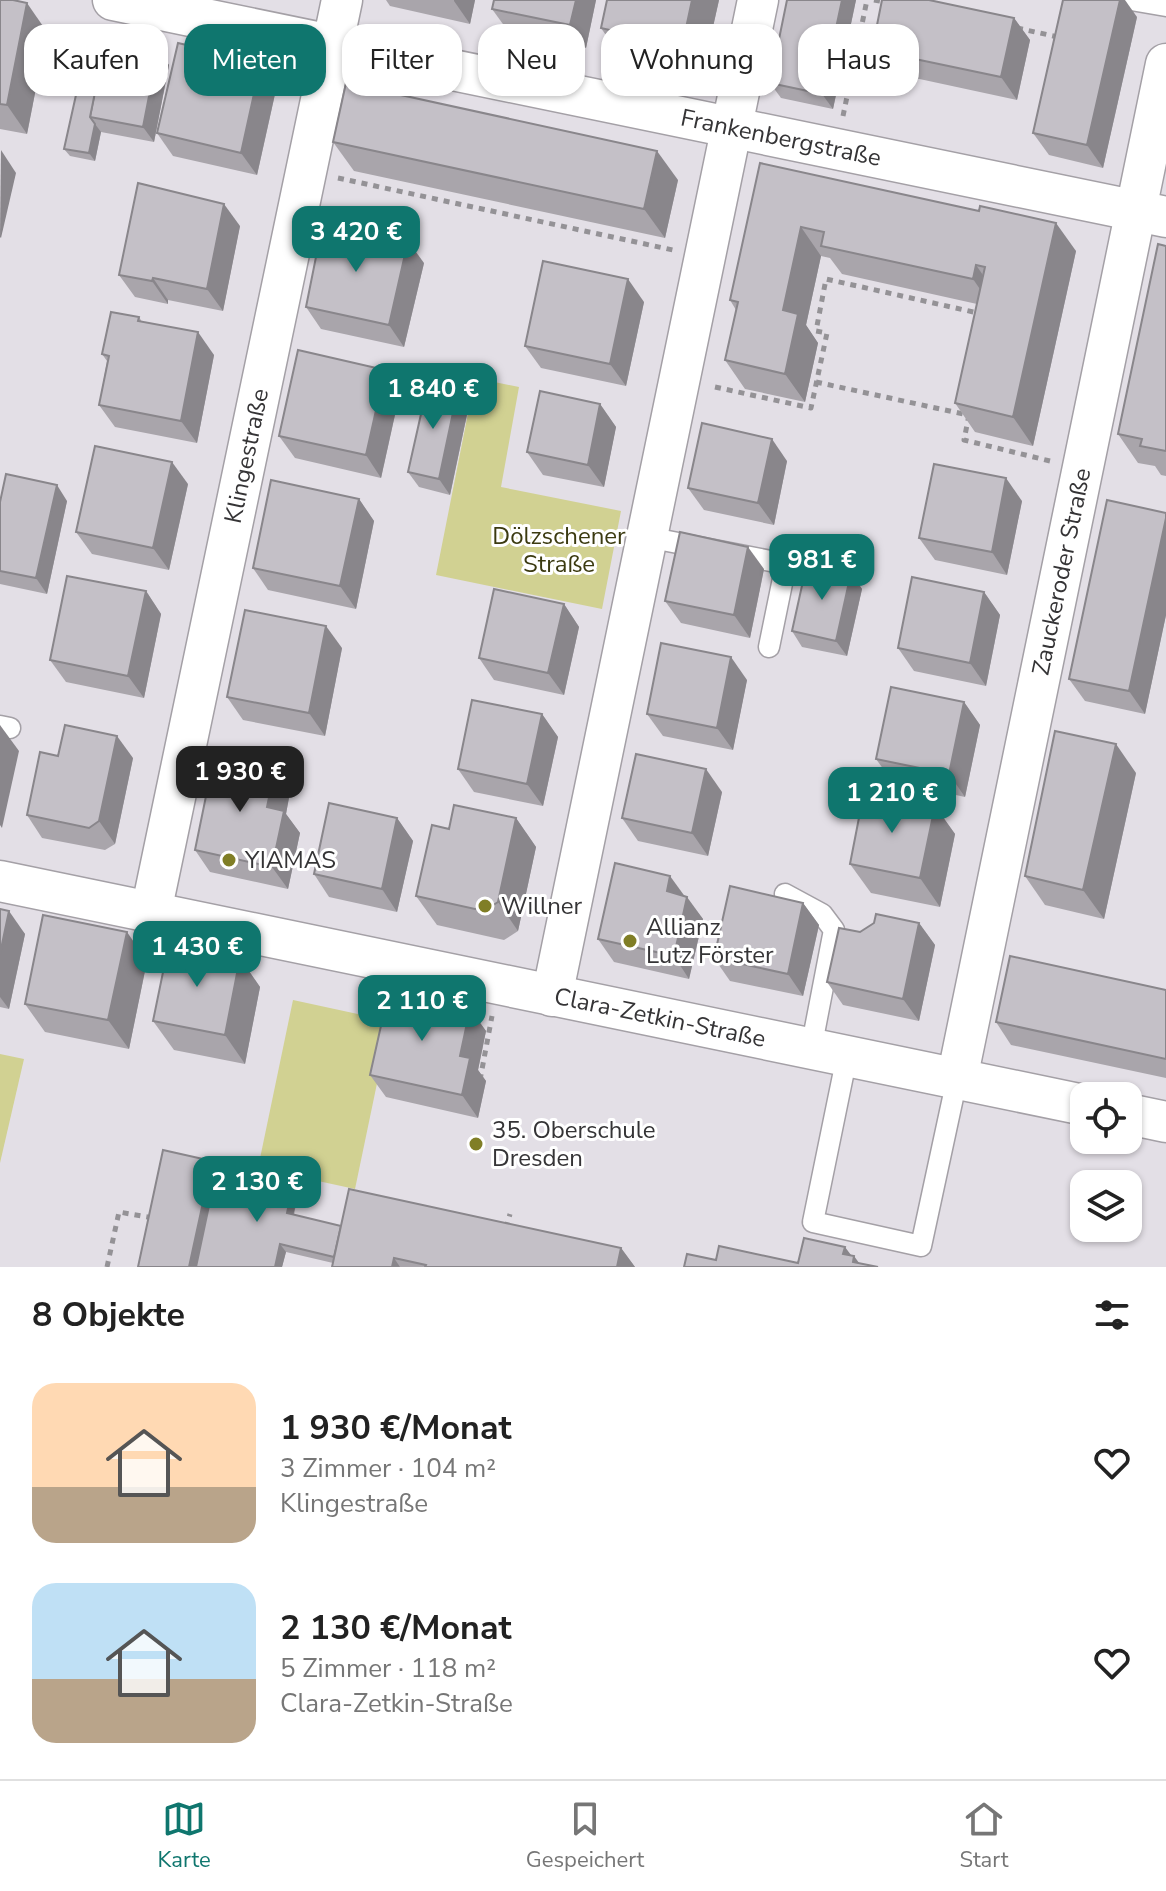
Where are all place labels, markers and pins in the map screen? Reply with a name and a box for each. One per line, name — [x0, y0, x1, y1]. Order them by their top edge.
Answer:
pin: 3 420 € — [282, 206, 430, 274]
pin: 1 840 € — [359, 363, 507, 431]
pin: 981 € — [766, 534, 878, 602]
pin: 1 930 € — [166, 746, 314, 814]
pin: 1 210 € — [818, 767, 966, 835]
place label: YIAMAS — [244, 844, 336, 876]
marker: YIAMAS — [220, 851, 238, 869]
place label: Willner — [501, 890, 583, 922]
marker: Willner — [476, 897, 494, 915]
place label: Allianz Lutz Förster — [646, 911, 774, 971]
pin: 1 430 € — [123, 921, 271, 989]
marker: Allianz Lutz Förster — [621, 932, 639, 950]
pin: 2 110 € — [348, 975, 496, 1043]
place label: 35. Oberschule Dresden — [492, 1114, 656, 1174]
marker: 35. Oberschule Dresden — [467, 1135, 485, 1153]
pin: 2 130 € — [183, 1156, 331, 1224]

